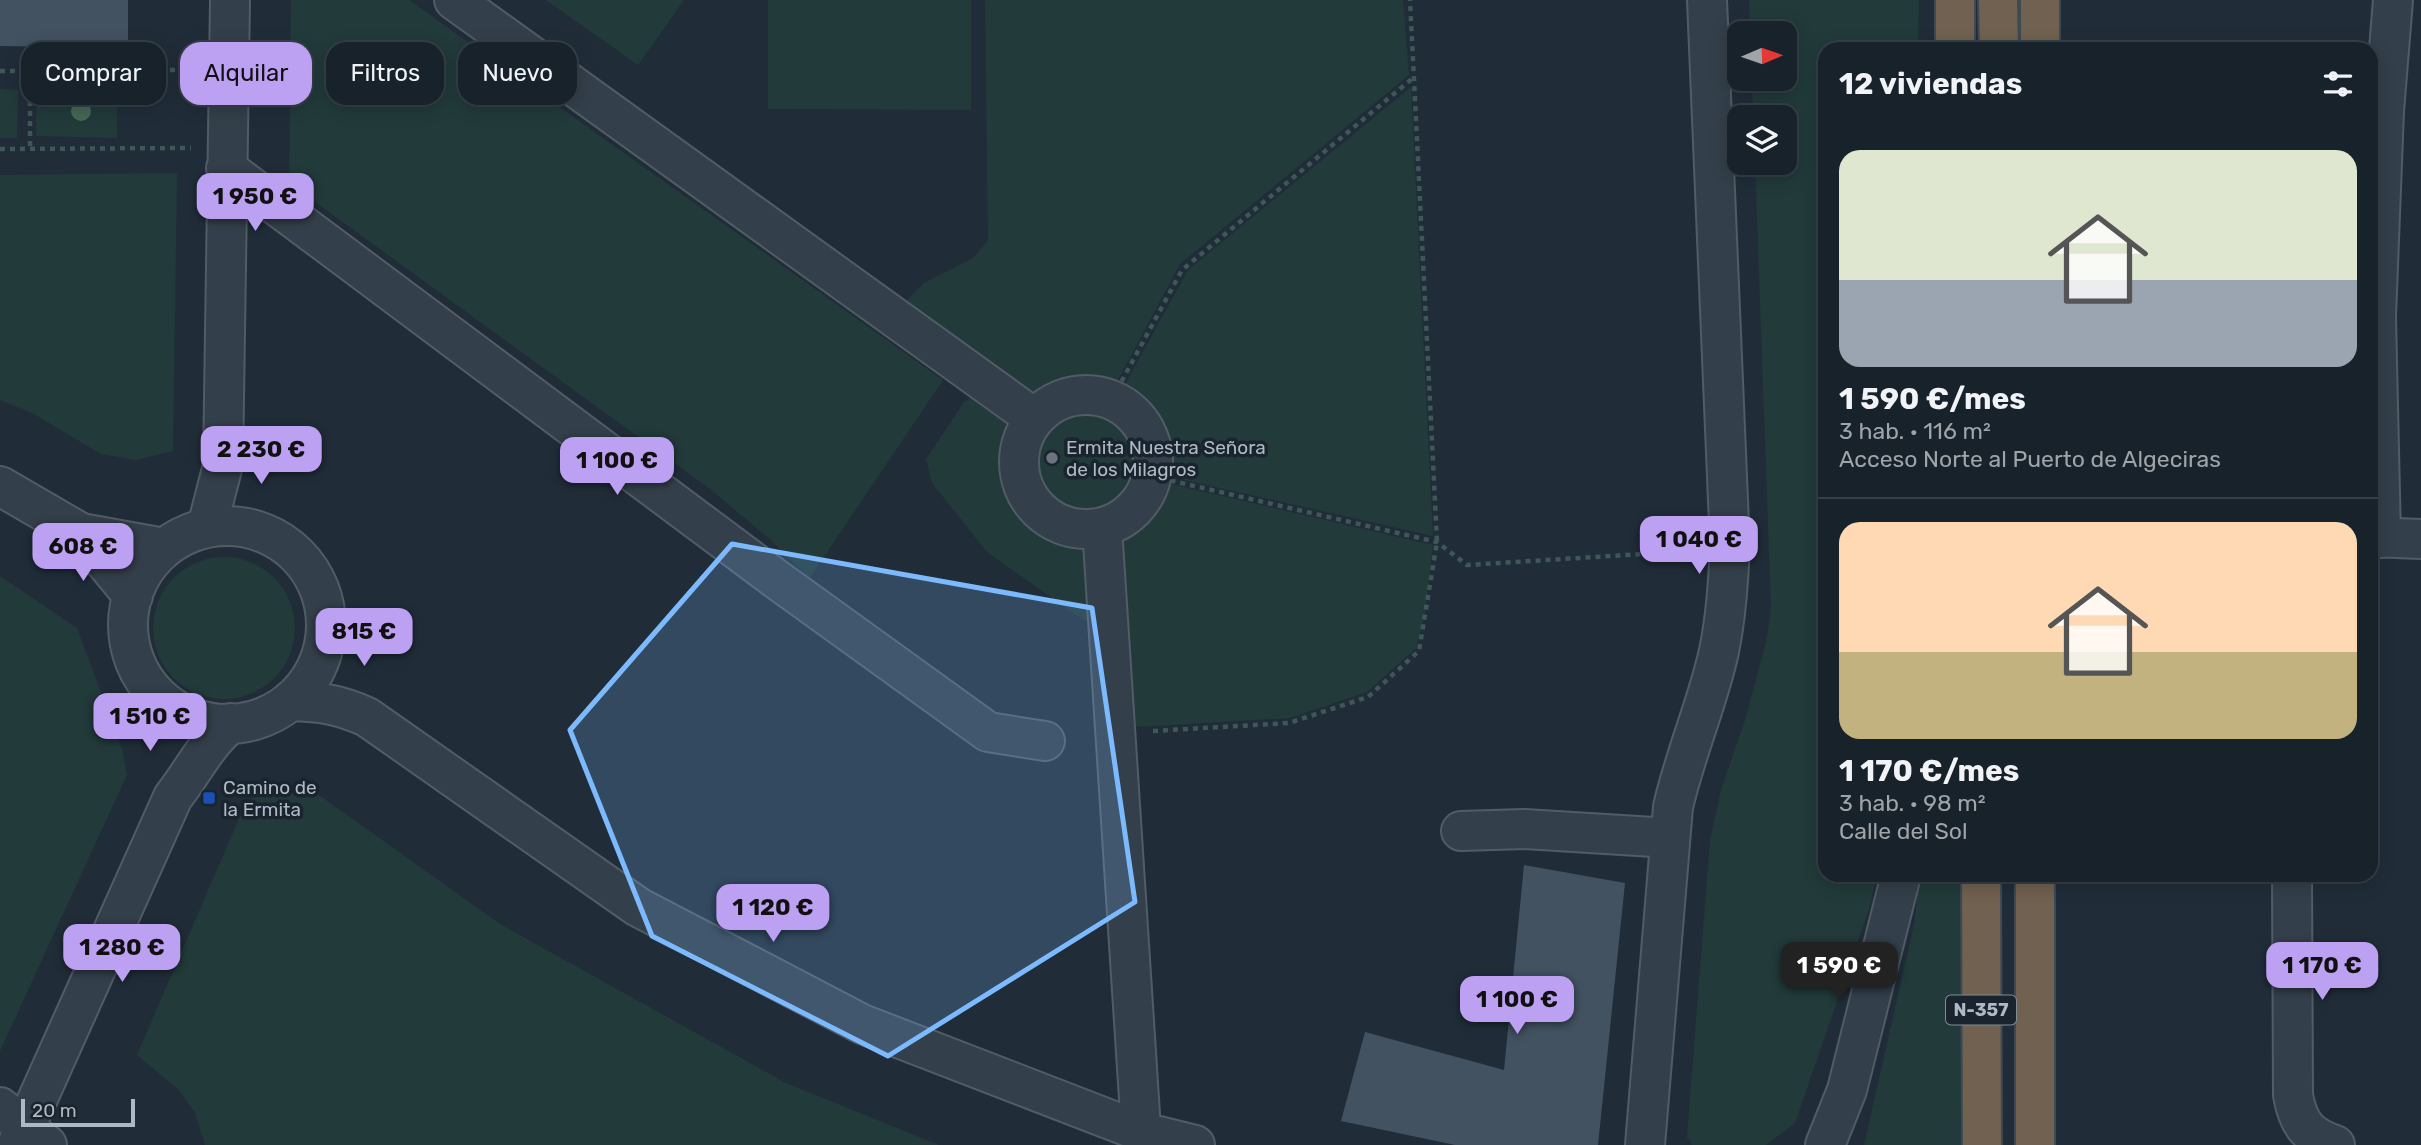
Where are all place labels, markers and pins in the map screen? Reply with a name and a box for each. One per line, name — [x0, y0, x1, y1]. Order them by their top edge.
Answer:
pin: 1 950 € — [190, 174, 320, 233]
pin: 2 230 € — [196, 426, 326, 486]
place label: Ermita Nuestra Señora de los Milagros — [1066, 436, 1266, 481]
pin: 1 100 € — [552, 438, 682, 497]
marker: Ermita Nuestra Señora de los Milagros — [1044, 450, 1060, 466]
pin: 1 040 € — [1634, 516, 1764, 576]
pin: 608 € — [34, 524, 132, 583]
pin: 815 € — [315, 608, 413, 668]
pin: 1 510 € — [85, 694, 215, 753]
place label: Camino de la Ermita — [223, 776, 317, 821]
marker: Camino de la Ermita — [201, 790, 217, 806]
pin: 1 120 € — [708, 884, 838, 944]
pin: 1 280 € — [57, 925, 187, 984]
pin: 1 590 € — [1774, 942, 1904, 1002]
pin: 1 170 € — [2257, 942, 2387, 1002]
pin: 1 100 € — [1452, 976, 1582, 1036]

